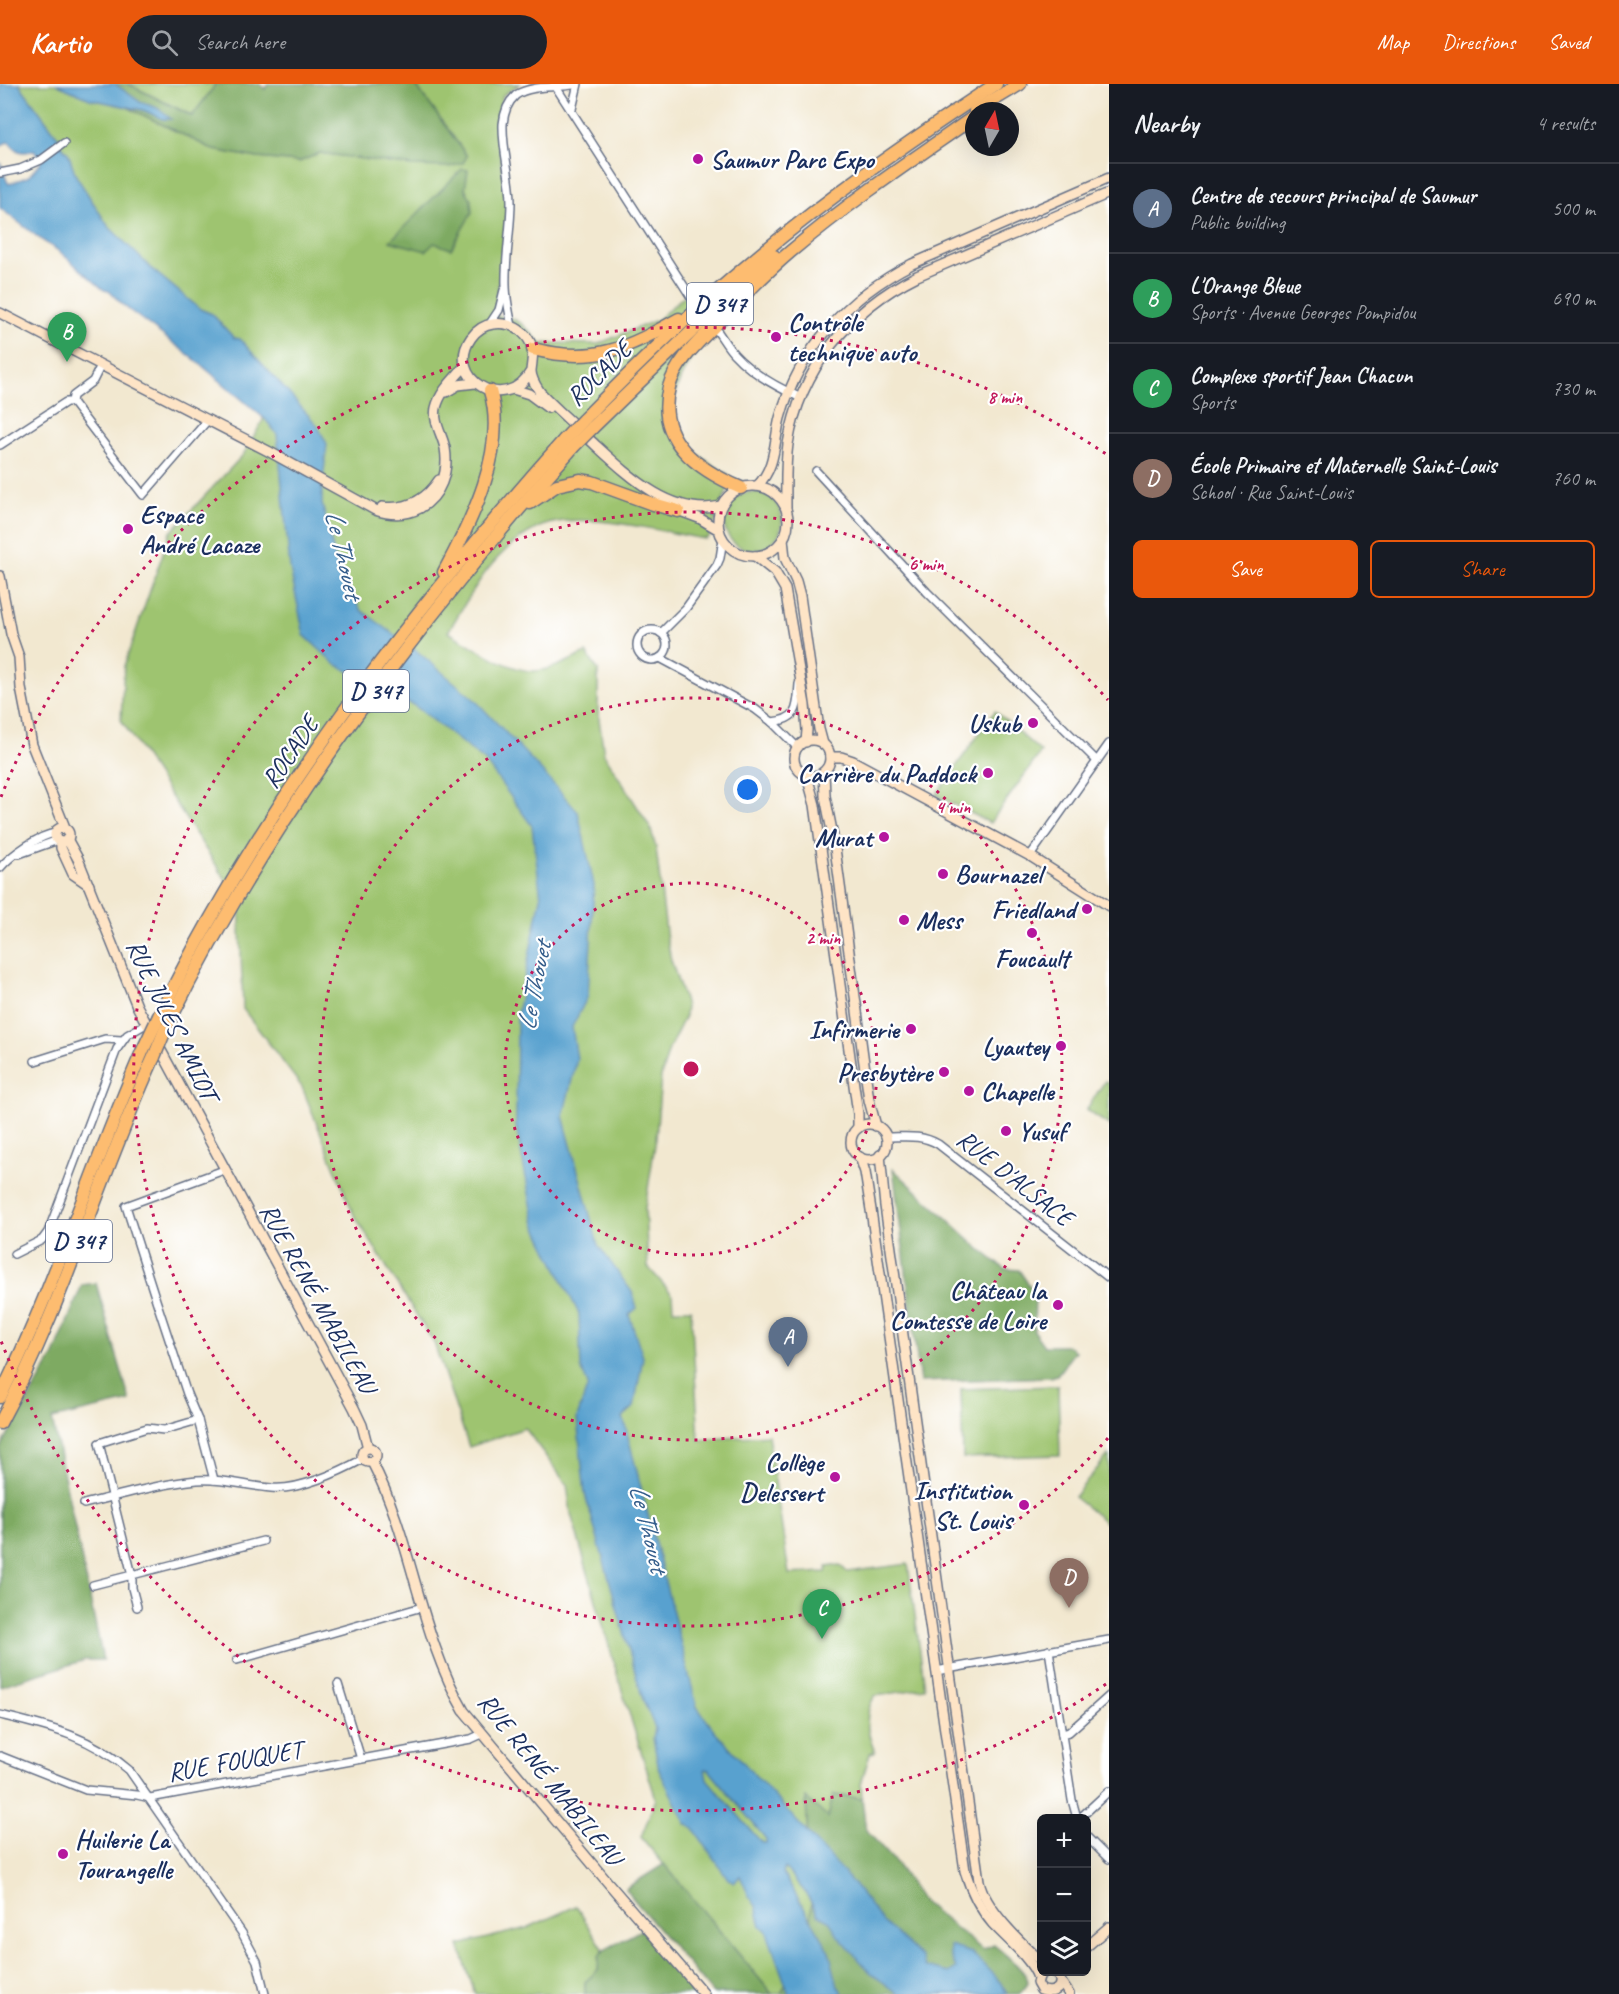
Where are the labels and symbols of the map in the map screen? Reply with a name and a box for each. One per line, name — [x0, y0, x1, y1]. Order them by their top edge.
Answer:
north arrow — [965, 102, 1019, 156]
place label: Saumur Parc Expo — [710, 143, 875, 176]
marker: Saumur Parc Expo — [691, 152, 705, 166]
road number: D 347 — [687, 283, 753, 325]
place label: Contrôle technique auto — [788, 306, 918, 369]
pin: B — [48, 312, 86, 362]
street label: ROCADE — [559, 330, 642, 413]
marker: Contrôle technique auto — [769, 330, 783, 344]
text: 8 min — [988, 386, 1023, 408]
place label: Espace André Lacaze — [140, 498, 262, 561]
water label: Le Thouet — [317, 507, 372, 606]
marker: Espace André Lacaze — [121, 522, 135, 536]
text: 6 min — [909, 553, 944, 575]
road number: D 347 — [343, 670, 409, 712]
street label: ROCADE — [254, 706, 328, 794]
place label: Uskub — [968, 707, 1023, 740]
marker: Uskub — [1026, 716, 1040, 730]
place label: Carrière du Paddock — [798, 757, 978, 790]
marker: Carrière du Paddock — [981, 766, 995, 780]
your location — [733, 775, 762, 804]
text: 4 min — [936, 796, 971, 818]
place label: Murat — [815, 821, 875, 854]
marker: Murat — [877, 830, 891, 844]
place label: Bournazel — [955, 858, 1047, 891]
marker: Bournazel — [936, 867, 950, 881]
place label: Friedland — [992, 893, 1080, 926]
marker: Friedland — [1080, 902, 1094, 916]
place label: Mess — [916, 904, 965, 937]
marker: Mess — [897, 913, 911, 927]
marker: Foucault — [1025, 926, 1039, 940]
text: 2 min — [806, 927, 841, 949]
street label: RUE JULES AMIOT — [119, 934, 228, 1112]
water label: Le Thouet — [509, 934, 560, 1033]
place label: Foucault — [995, 942, 1073, 975]
place label: Infirmerie — [809, 1013, 901, 1046]
marker: Infirmerie — [904, 1022, 918, 1036]
place label: Lyautey — [982, 1030, 1052, 1063]
marker: Lyautey — [1054, 1039, 1068, 1053]
place label: Presbytère — [837, 1056, 934, 1089]
centre of rings — [681, 1059, 701, 1079]
marker: Presbytère — [937, 1065, 951, 1079]
place label: Chapelle — [981, 1075, 1056, 1108]
marker: Chapelle — [962, 1084, 976, 1098]
place label: Yusuf — [1018, 1115, 1072, 1148]
street label: RUE D'ALSACE — [950, 1122, 1083, 1236]
marker: Yusuf — [999, 1124, 1013, 1138]
street label: RUE RENÉ MABILEAU — [252, 1197, 386, 1403]
road number: D 347 — [46, 1220, 112, 1262]
place label: Château la Comtesse de Loire — [890, 1274, 1048, 1337]
marker: Château la Comtesse de Loire — [1051, 1298, 1065, 1312]
pin: A — [768, 1318, 808, 1367]
place label: Collège Delessert — [740, 1446, 826, 1509]
marker: Collège Delessert — [828, 1470, 842, 1484]
place label: Institution St. Louis — [914, 1474, 1015, 1537]
water label: Le Thouet — [622, 1481, 677, 1580]
marker: Institution St. Louis — [1017, 1498, 1031, 1512]
pin: D — [1050, 1558, 1088, 1608]
pin: C — [802, 1590, 842, 1639]
street label: RUE RENÉ MABILEAU — [470, 1686, 632, 1875]
street label: RUE FOUQUET — [165, 1732, 310, 1789]
place label: Huilerie La Tourangelle — [75, 1823, 174, 1886]
marker: Huilerie La Tourangelle — [56, 1847, 70, 1861]

